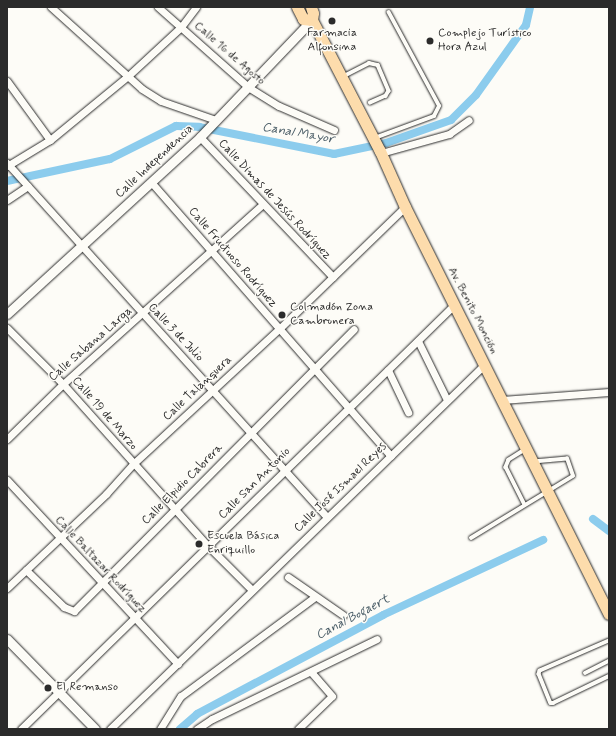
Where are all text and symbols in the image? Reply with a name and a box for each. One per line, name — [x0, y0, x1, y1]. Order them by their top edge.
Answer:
marker: Farmacia Alfonsina — [327, 16, 337, 26]
street label: Calle 16 de Agosto — [190, 19, 268, 89]
place label: Farmacia Alfonsina — [307, 27, 357, 55]
place label: Complejo Turístico Hora Azul — [438, 27, 529, 55]
marker: Complejo Turístico Hora Azul — [425, 36, 435, 46]
water label: Canal Mayor — [261, 120, 335, 148]
street label: Calle Independencia — [112, 121, 198, 203]
street label: Calle Dimas de Jesús Rodríguez — [214, 136, 334, 264]
street label: Calle Fructuoso Rodríguez — [185, 205, 279, 311]
street label: Av. Benito Monción — [444, 265, 500, 357]
street label: Calle 3 de Julio — [144, 300, 206, 366]
place label: Colmadón Zona Cambronera — [290, 301, 372, 329]
street label: Calle Sabana Larga — [47, 305, 135, 385]
marker: Colmadón Zona Cambronera — [277, 310, 287, 320]
street label: Calle Talanquera — [161, 354, 235, 424]
street label: Calle 19 de Marzo — [68, 375, 140, 453]
street label: Calle José Ismael Reyes — [292, 440, 390, 536]
street label: Calle Elpidio Cabrera — [139, 441, 227, 529]
street label: Calle San Antonio — [217, 446, 293, 522]
street label: Calle Baltazar Rodríguez — [51, 513, 149, 617]
place label: Escuela Básica Enriquillo — [207, 530, 279, 558]
marker: Escuela Básica Enriquillo — [194, 539, 204, 549]
water label: Canal Bogaert — [313, 592, 393, 644]
place label: El Remanso — [56, 681, 119, 695]
marker: El Remanso — [43, 683, 53, 693]

